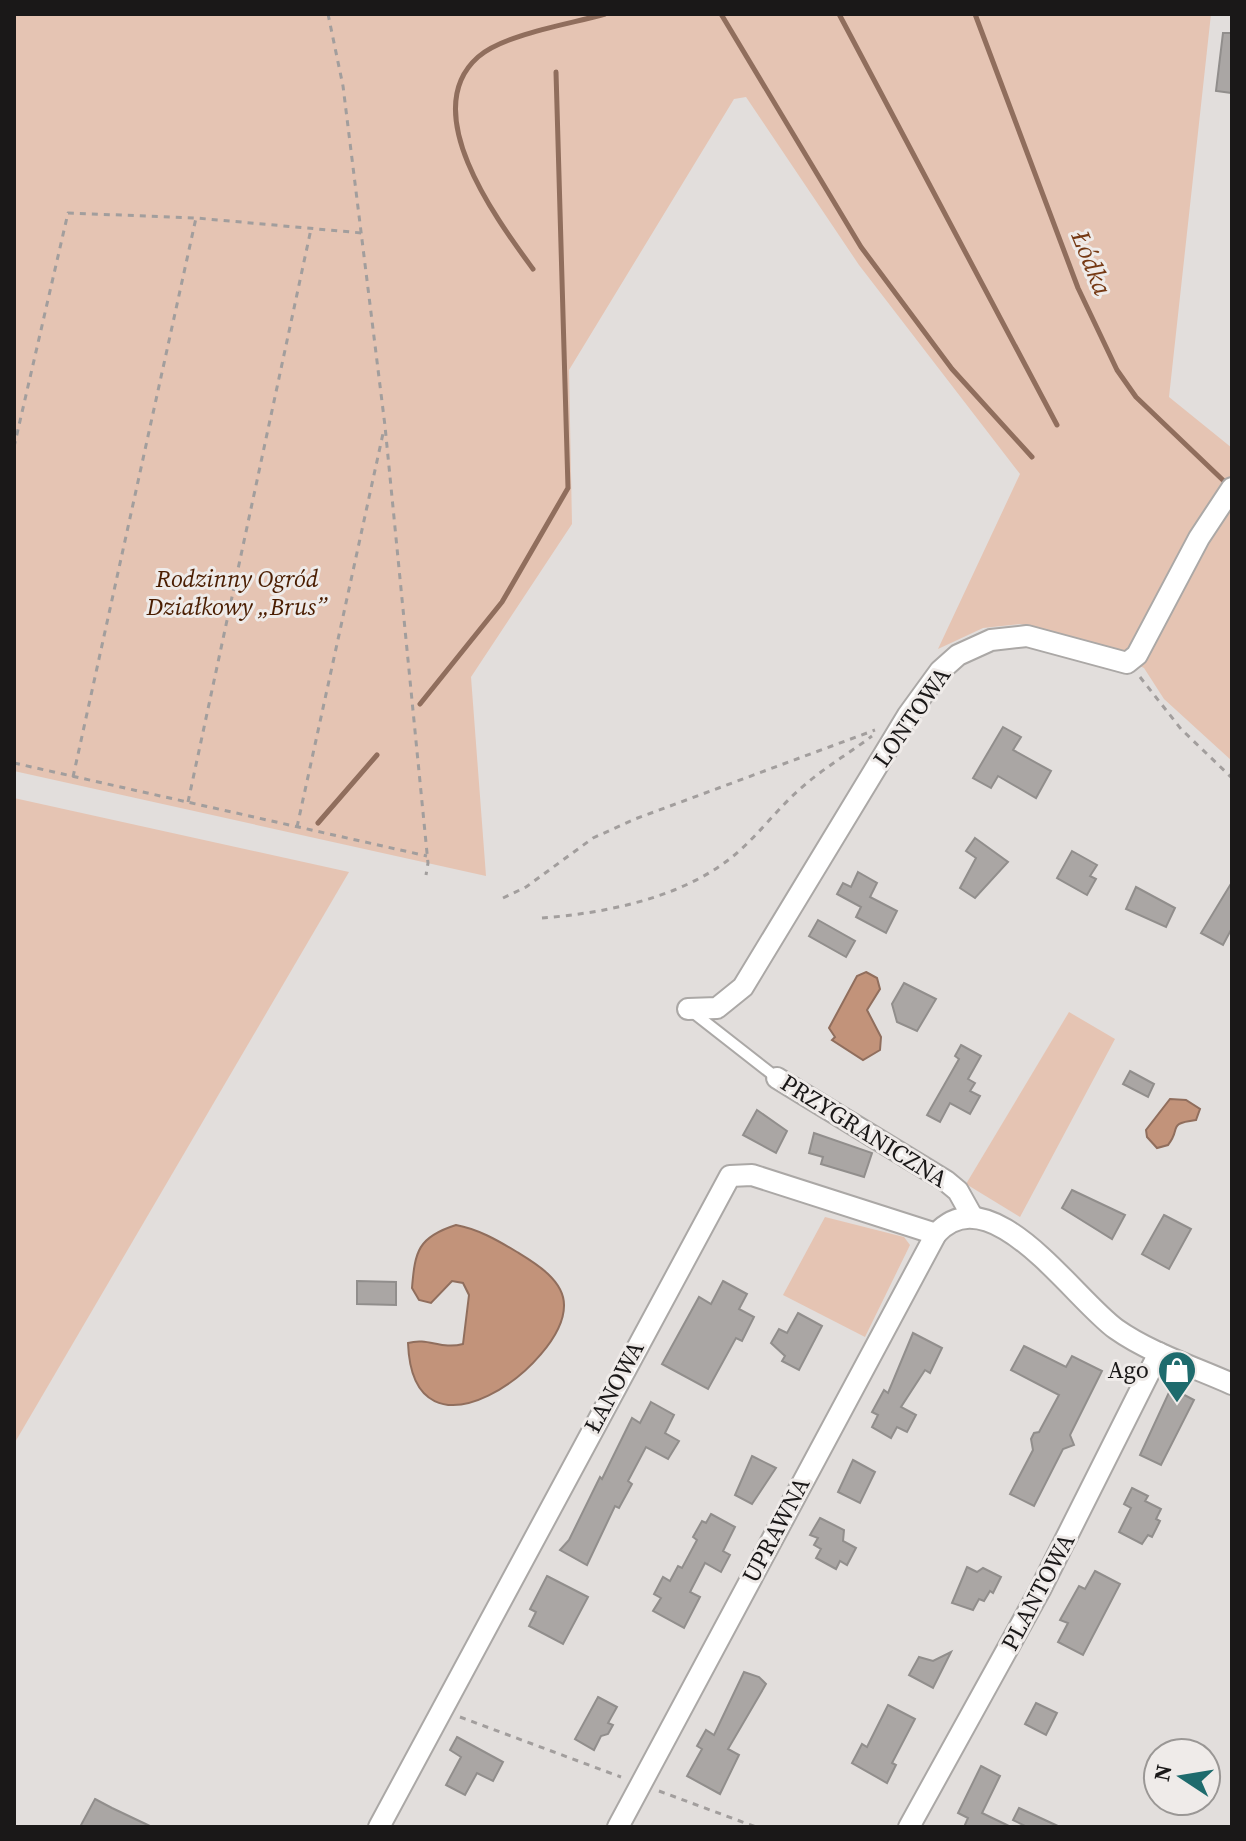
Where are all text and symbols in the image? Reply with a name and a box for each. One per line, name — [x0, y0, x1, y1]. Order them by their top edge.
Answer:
water label: Łódka — [1062, 224, 1121, 301]
park label: Rodzinny Ogród Działkowy „Brus” — [146, 562, 328, 623]
street label: LONTOWA — [865, 660, 958, 773]
street label: PRZYGRANICZNA — [774, 1066, 954, 1195]
street label: ŁANOWA — [576, 1335, 652, 1439]
shop icon: Ago — [1156, 1349, 1198, 1404]
place label: Ago — [1108, 1353, 1149, 1386]
street label: UPRAWNA — [734, 1471, 817, 1589]
street label: PLANTOWA — [993, 1527, 1082, 1656]
north arrow — [1142, 1737, 1222, 1817]
text: N — [1146, 1762, 1179, 1784]

